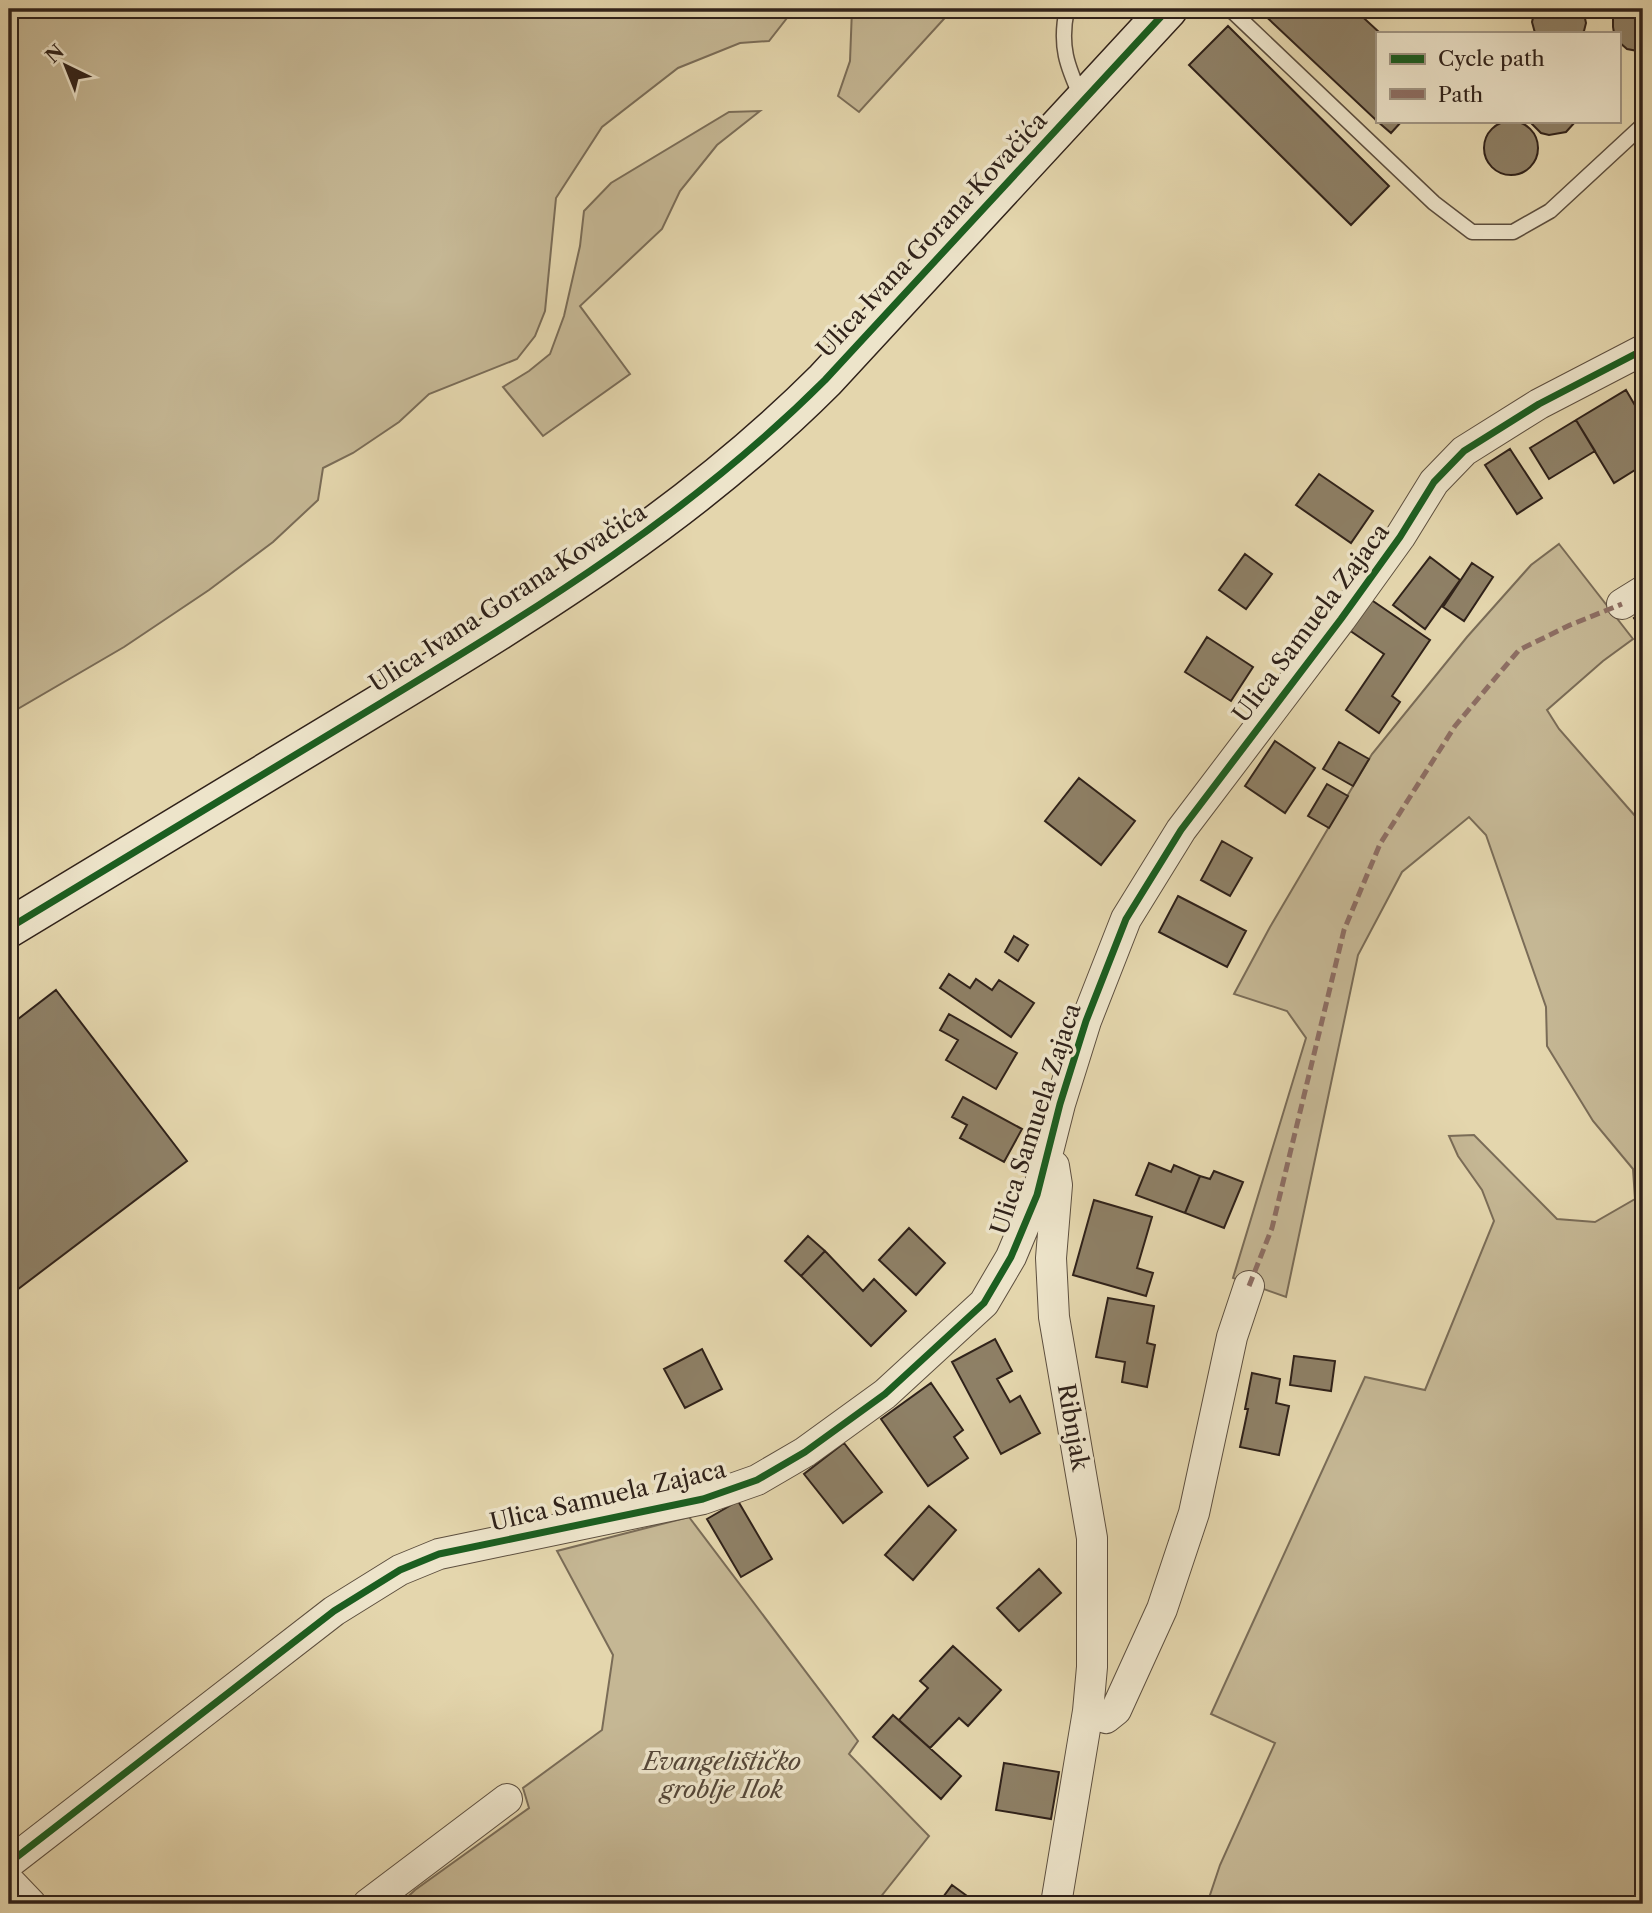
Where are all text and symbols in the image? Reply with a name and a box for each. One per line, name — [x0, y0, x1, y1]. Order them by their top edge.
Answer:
north arrow — [32, 32, 102, 102]
legend — [1376, 32, 1620, 122]
text: N — [41, 40, 69, 68]
text: Cycle path — [1438, 46, 1545, 71]
text: Path — [1438, 82, 1483, 107]
street label: Ulica Ivana Gorana Kovačića — [810, 106, 1053, 363]
street label: Ulica Ivana Gorana Kovačića — [364, 497, 652, 698]
street label: Ulica Samuela Zajaca — [1226, 517, 1395, 728]
street label: Ulica Samuela Zajaca — [984, 999, 1087, 1238]
street label: Ribnjak — [1052, 1381, 1096, 1474]
street label: Ulica Samuela Zajaca — [487, 1454, 729, 1537]
park label: Evangelističko groblje Ilok — [641, 1747, 801, 1804]

